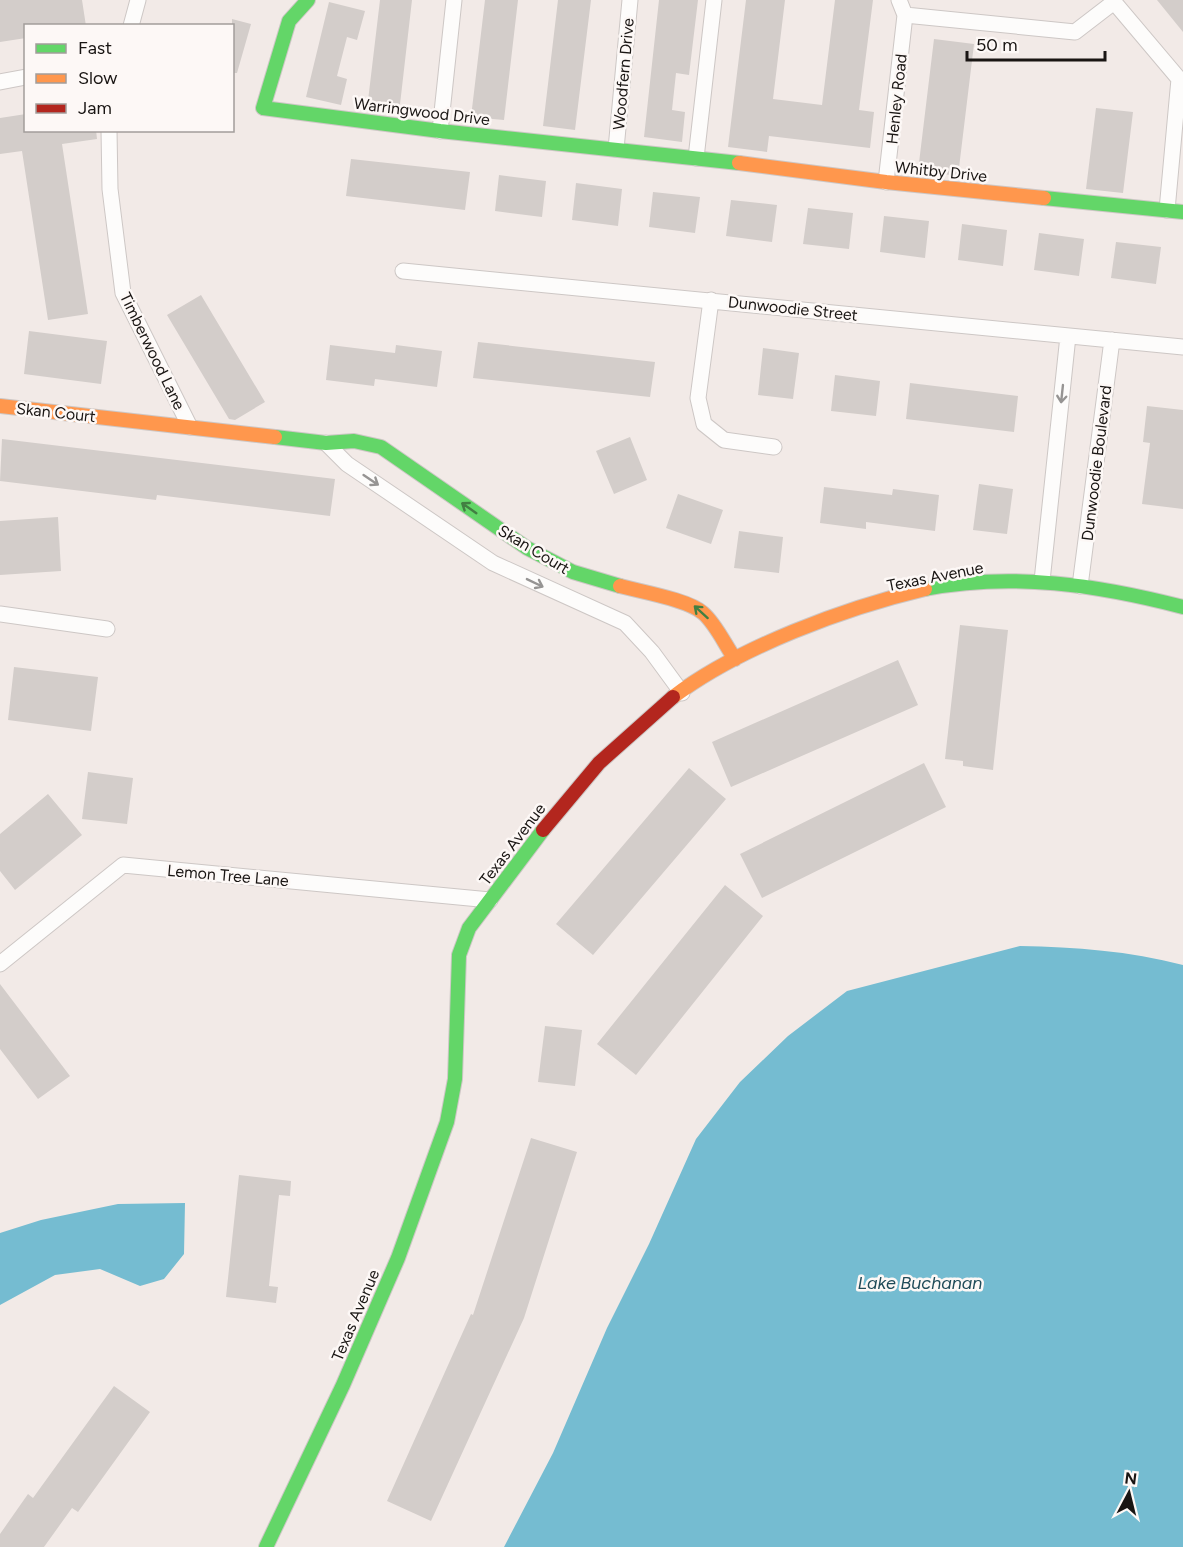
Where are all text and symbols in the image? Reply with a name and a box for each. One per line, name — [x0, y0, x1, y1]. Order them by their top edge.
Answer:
street label: Woodfern Drive — [609, 17, 638, 131]
legend — [24, 24, 234, 132]
scale bar — [967, 24, 1105, 62]
text: 50 m — [976, 34, 1018, 56]
text: Fast — [78, 37, 112, 59]
street label: Henley Road — [882, 53, 911, 145]
text: Slow — [78, 67, 117, 89]
street label: Warringwood Drive — [353, 94, 491, 129]
text: Jam — [78, 97, 112, 119]
street label: Whitby Drive — [894, 157, 988, 186]
street label: Timberwood Lane — [116, 289, 189, 413]
street label: Dunwoodie Street — [727, 292, 859, 325]
one-way arrow — [1056, 384, 1067, 404]
street label: Dunwoodie Boulevard — [1078, 384, 1115, 542]
street label: Skan Court — [15, 399, 97, 426]
one-way arrow — [362, 474, 378, 486]
one-way arrow — [462, 502, 478, 514]
street label: Skan Court — [495, 521, 573, 578]
street label: Texas Avenue — [885, 558, 985, 595]
one-way arrow — [526, 578, 544, 590]
one-way arrow — [694, 605, 709, 619]
street label: Texas Avenue — [475, 799, 550, 889]
street label: Lemon Tree Lane — [166, 861, 290, 890]
street label: Texas Avenue — [328, 1266, 383, 1364]
water label: Lake Buchanan — [858, 1272, 982, 1294]
north arrow — [1099, 1463, 1159, 1523]
text: N — [1123, 1468, 1138, 1489]

